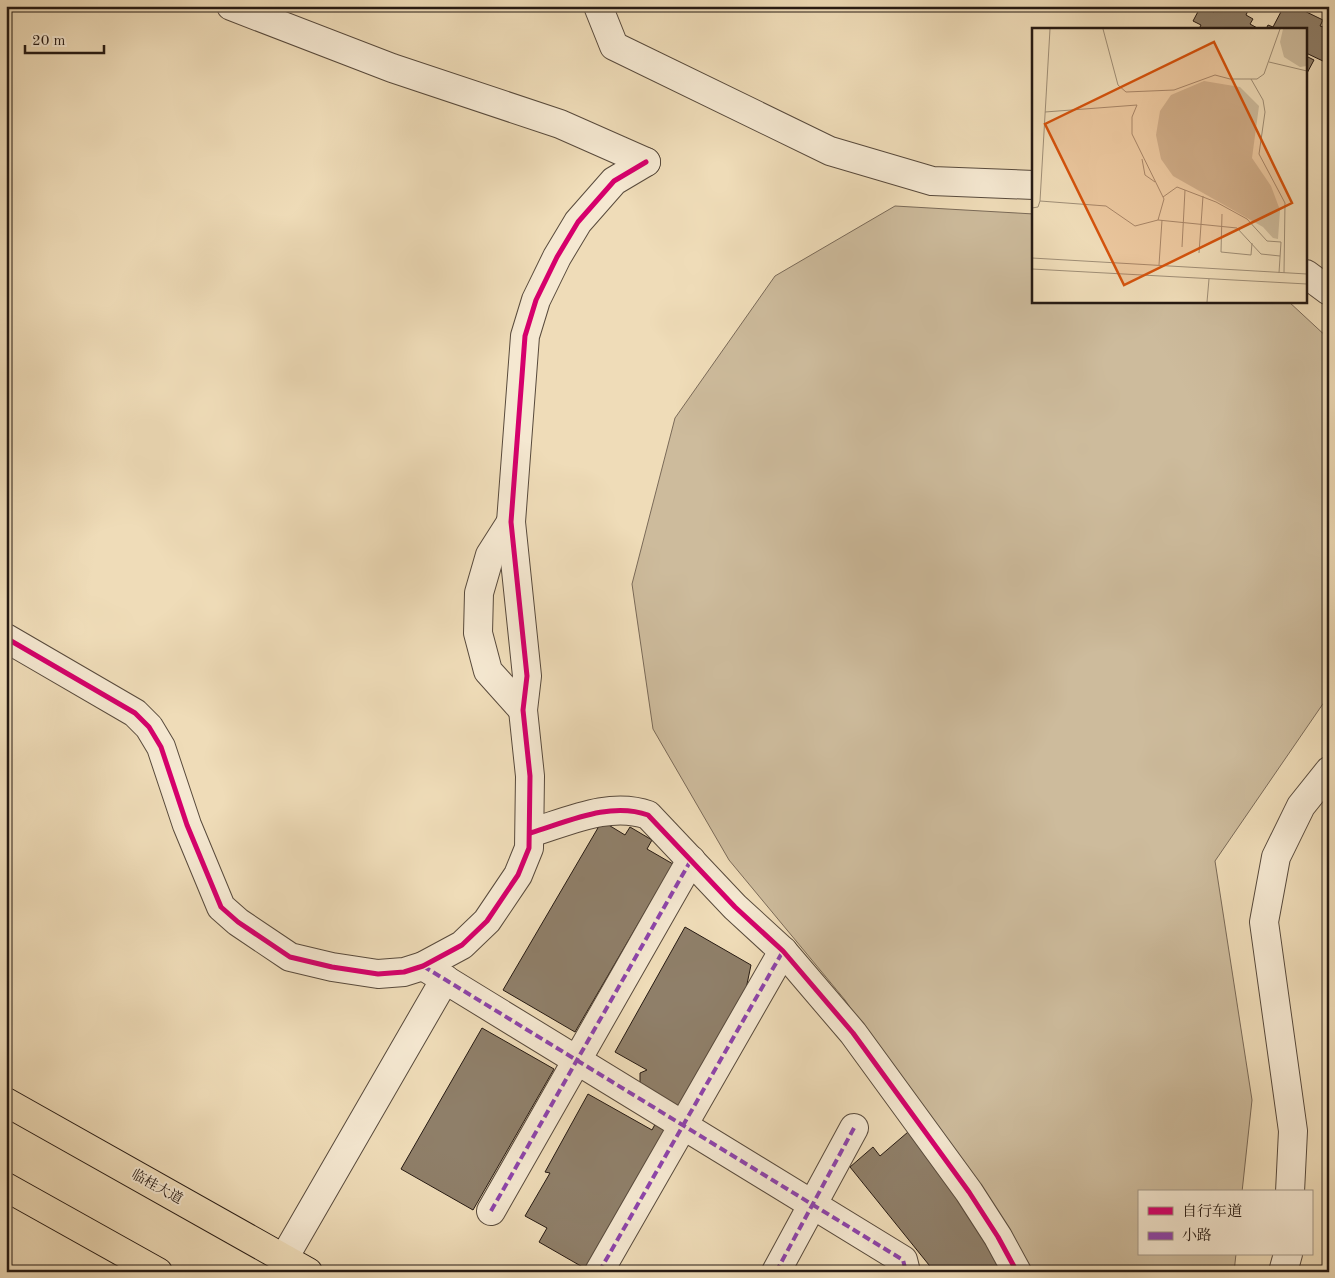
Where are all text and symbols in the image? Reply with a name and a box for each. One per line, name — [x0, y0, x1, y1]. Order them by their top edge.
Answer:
scale bar — [25, 22, 104, 54]
inset map — [1032, 28, 1308, 302]
text: 20 m — [32, 34, 66, 49]
street label: 临桂大道 — [129, 1166, 185, 1207]
legend — [1138, 1190, 1312, 1256]
text: 自行车道 — [1182, 1203, 1242, 1220]
text: 小路 — [1182, 1227, 1212, 1244]

